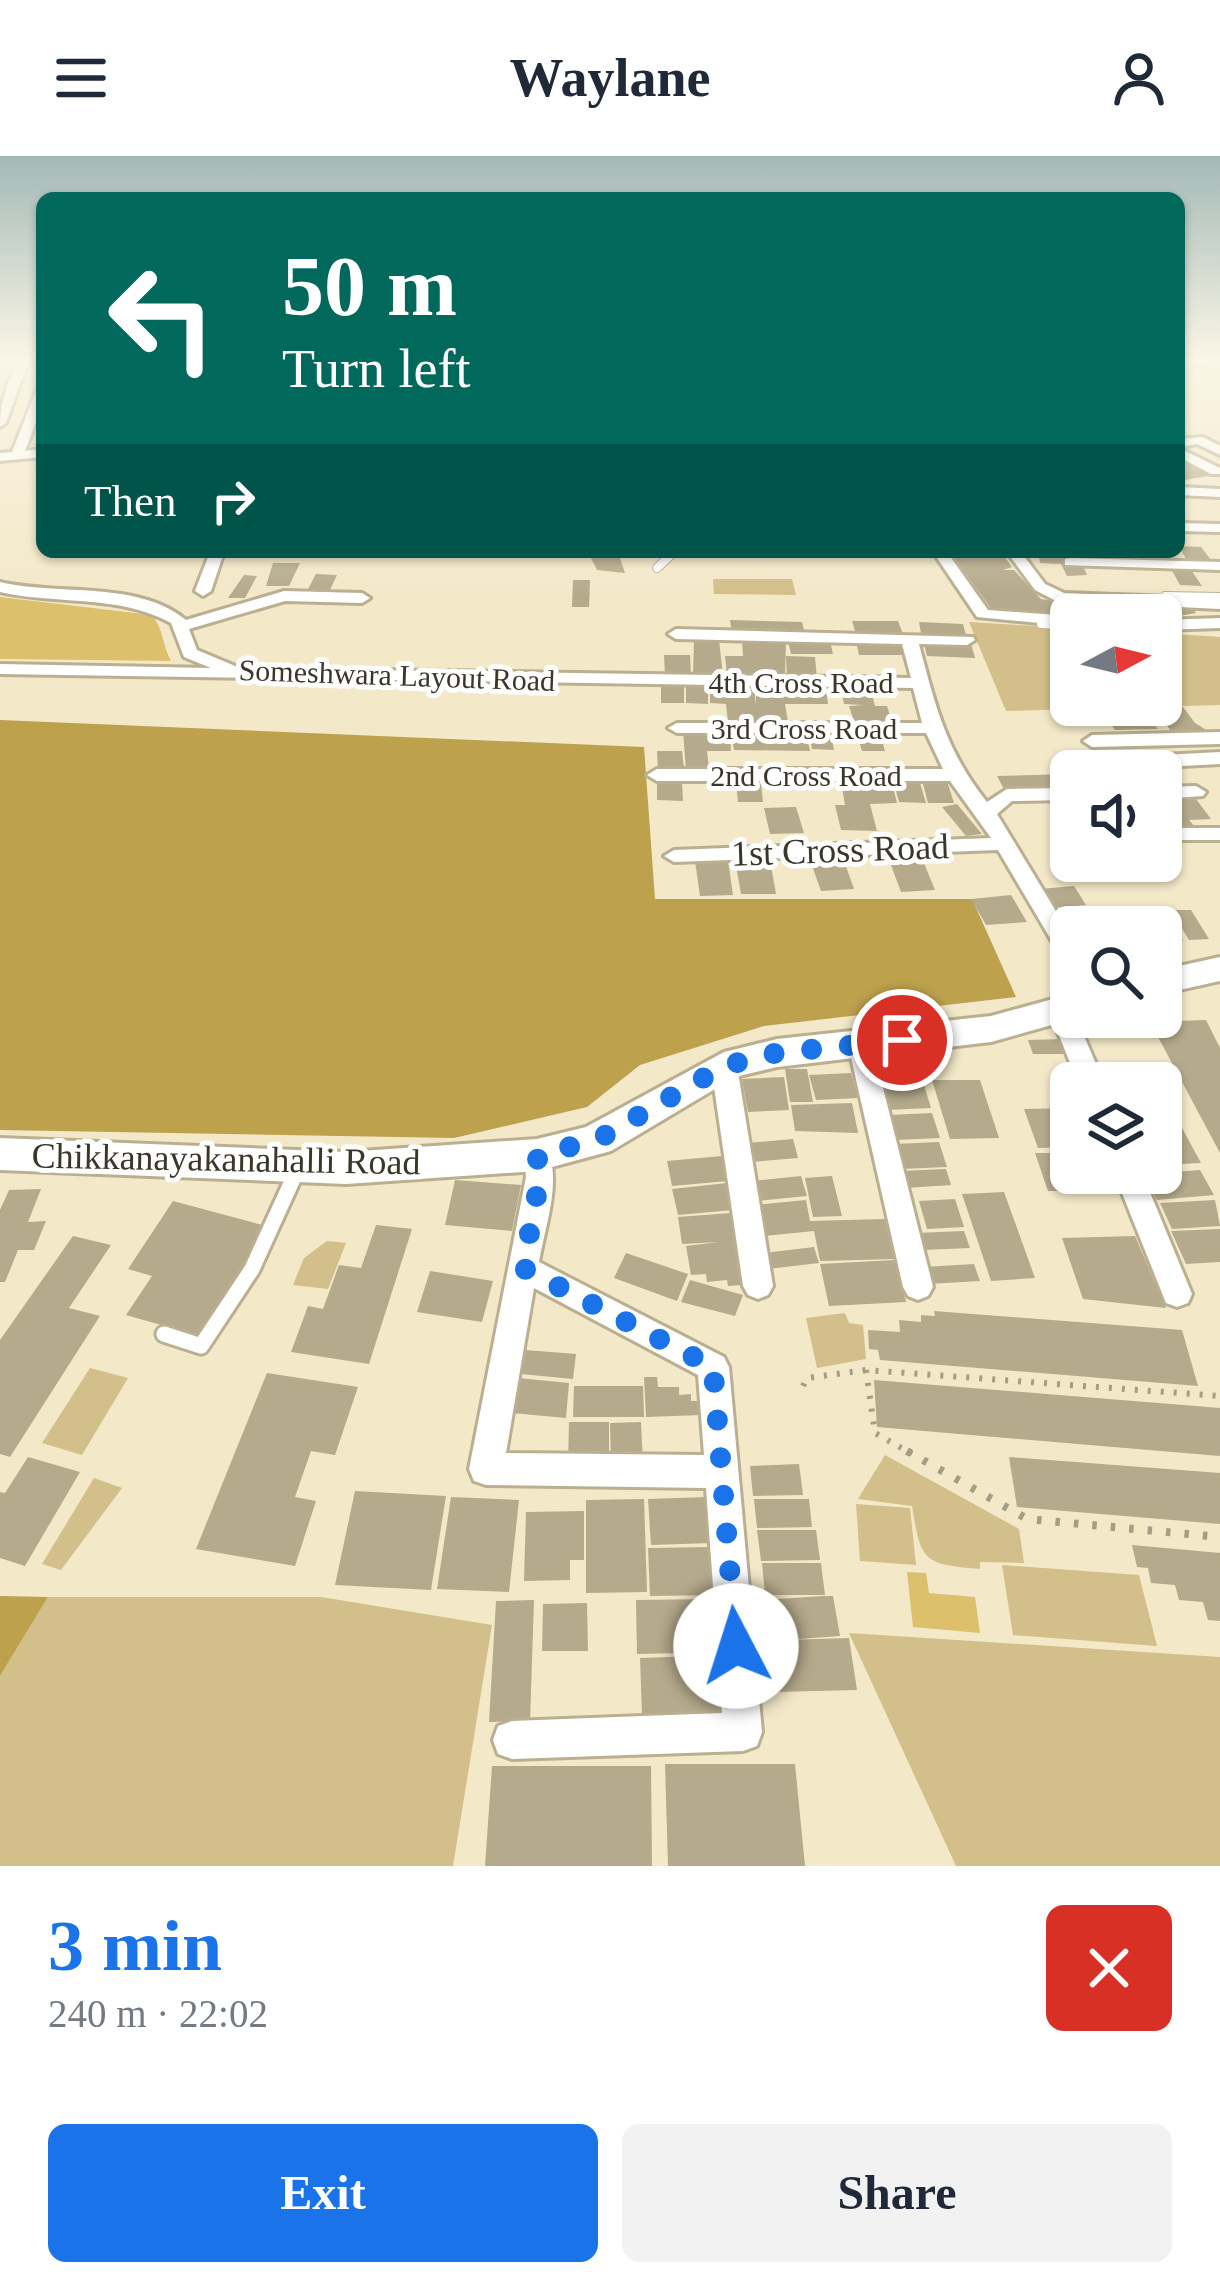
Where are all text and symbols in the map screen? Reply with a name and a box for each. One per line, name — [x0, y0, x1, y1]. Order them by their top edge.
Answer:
icon: menu — [48, 45, 114, 111]
icon: person — [1106, 45, 1172, 111]
text: Waylane — [509, 48, 711, 108]
icon: left — [84, 240, 240, 396]
text: 50 m — [282, 240, 457, 333]
text: Turn left — [282, 339, 471, 399]
icon: right — [200, 468, 266, 534]
text: Then — [84, 476, 176, 526]
north arrow — [1050, 594, 1182, 726]
map controls — [1050, 594, 1182, 1194]
street label: Someshwara Layout Road — [238, 653, 556, 697]
street label: 4th Cross Road — [708, 666, 894, 699]
street label: 3rd Cross Road — [711, 712, 897, 745]
button: sound — [1050, 750, 1182, 882]
street label: 2nd Cross Road — [710, 759, 902, 792]
street label: 1st Cross Road — [730, 826, 950, 874]
button: search — [1050, 906, 1182, 1038]
pin — [851, 989, 953, 1091]
icon: arrive — [869, 1007, 935, 1073]
button: layers — [1050, 1062, 1182, 1194]
street label: Chikkanayakanahalli Road — [31, 1136, 421, 1182]
position arrow — [673, 1583, 799, 1709]
button: close — [1046, 1905, 1172, 2031]
text: 3 min — [48, 1906, 222, 1986]
text: 240 m · 22:02 — [48, 1992, 268, 2035]
button: Exit — [48, 2124, 598, 2262]
button: Share — [622, 2124, 1172, 2262]

